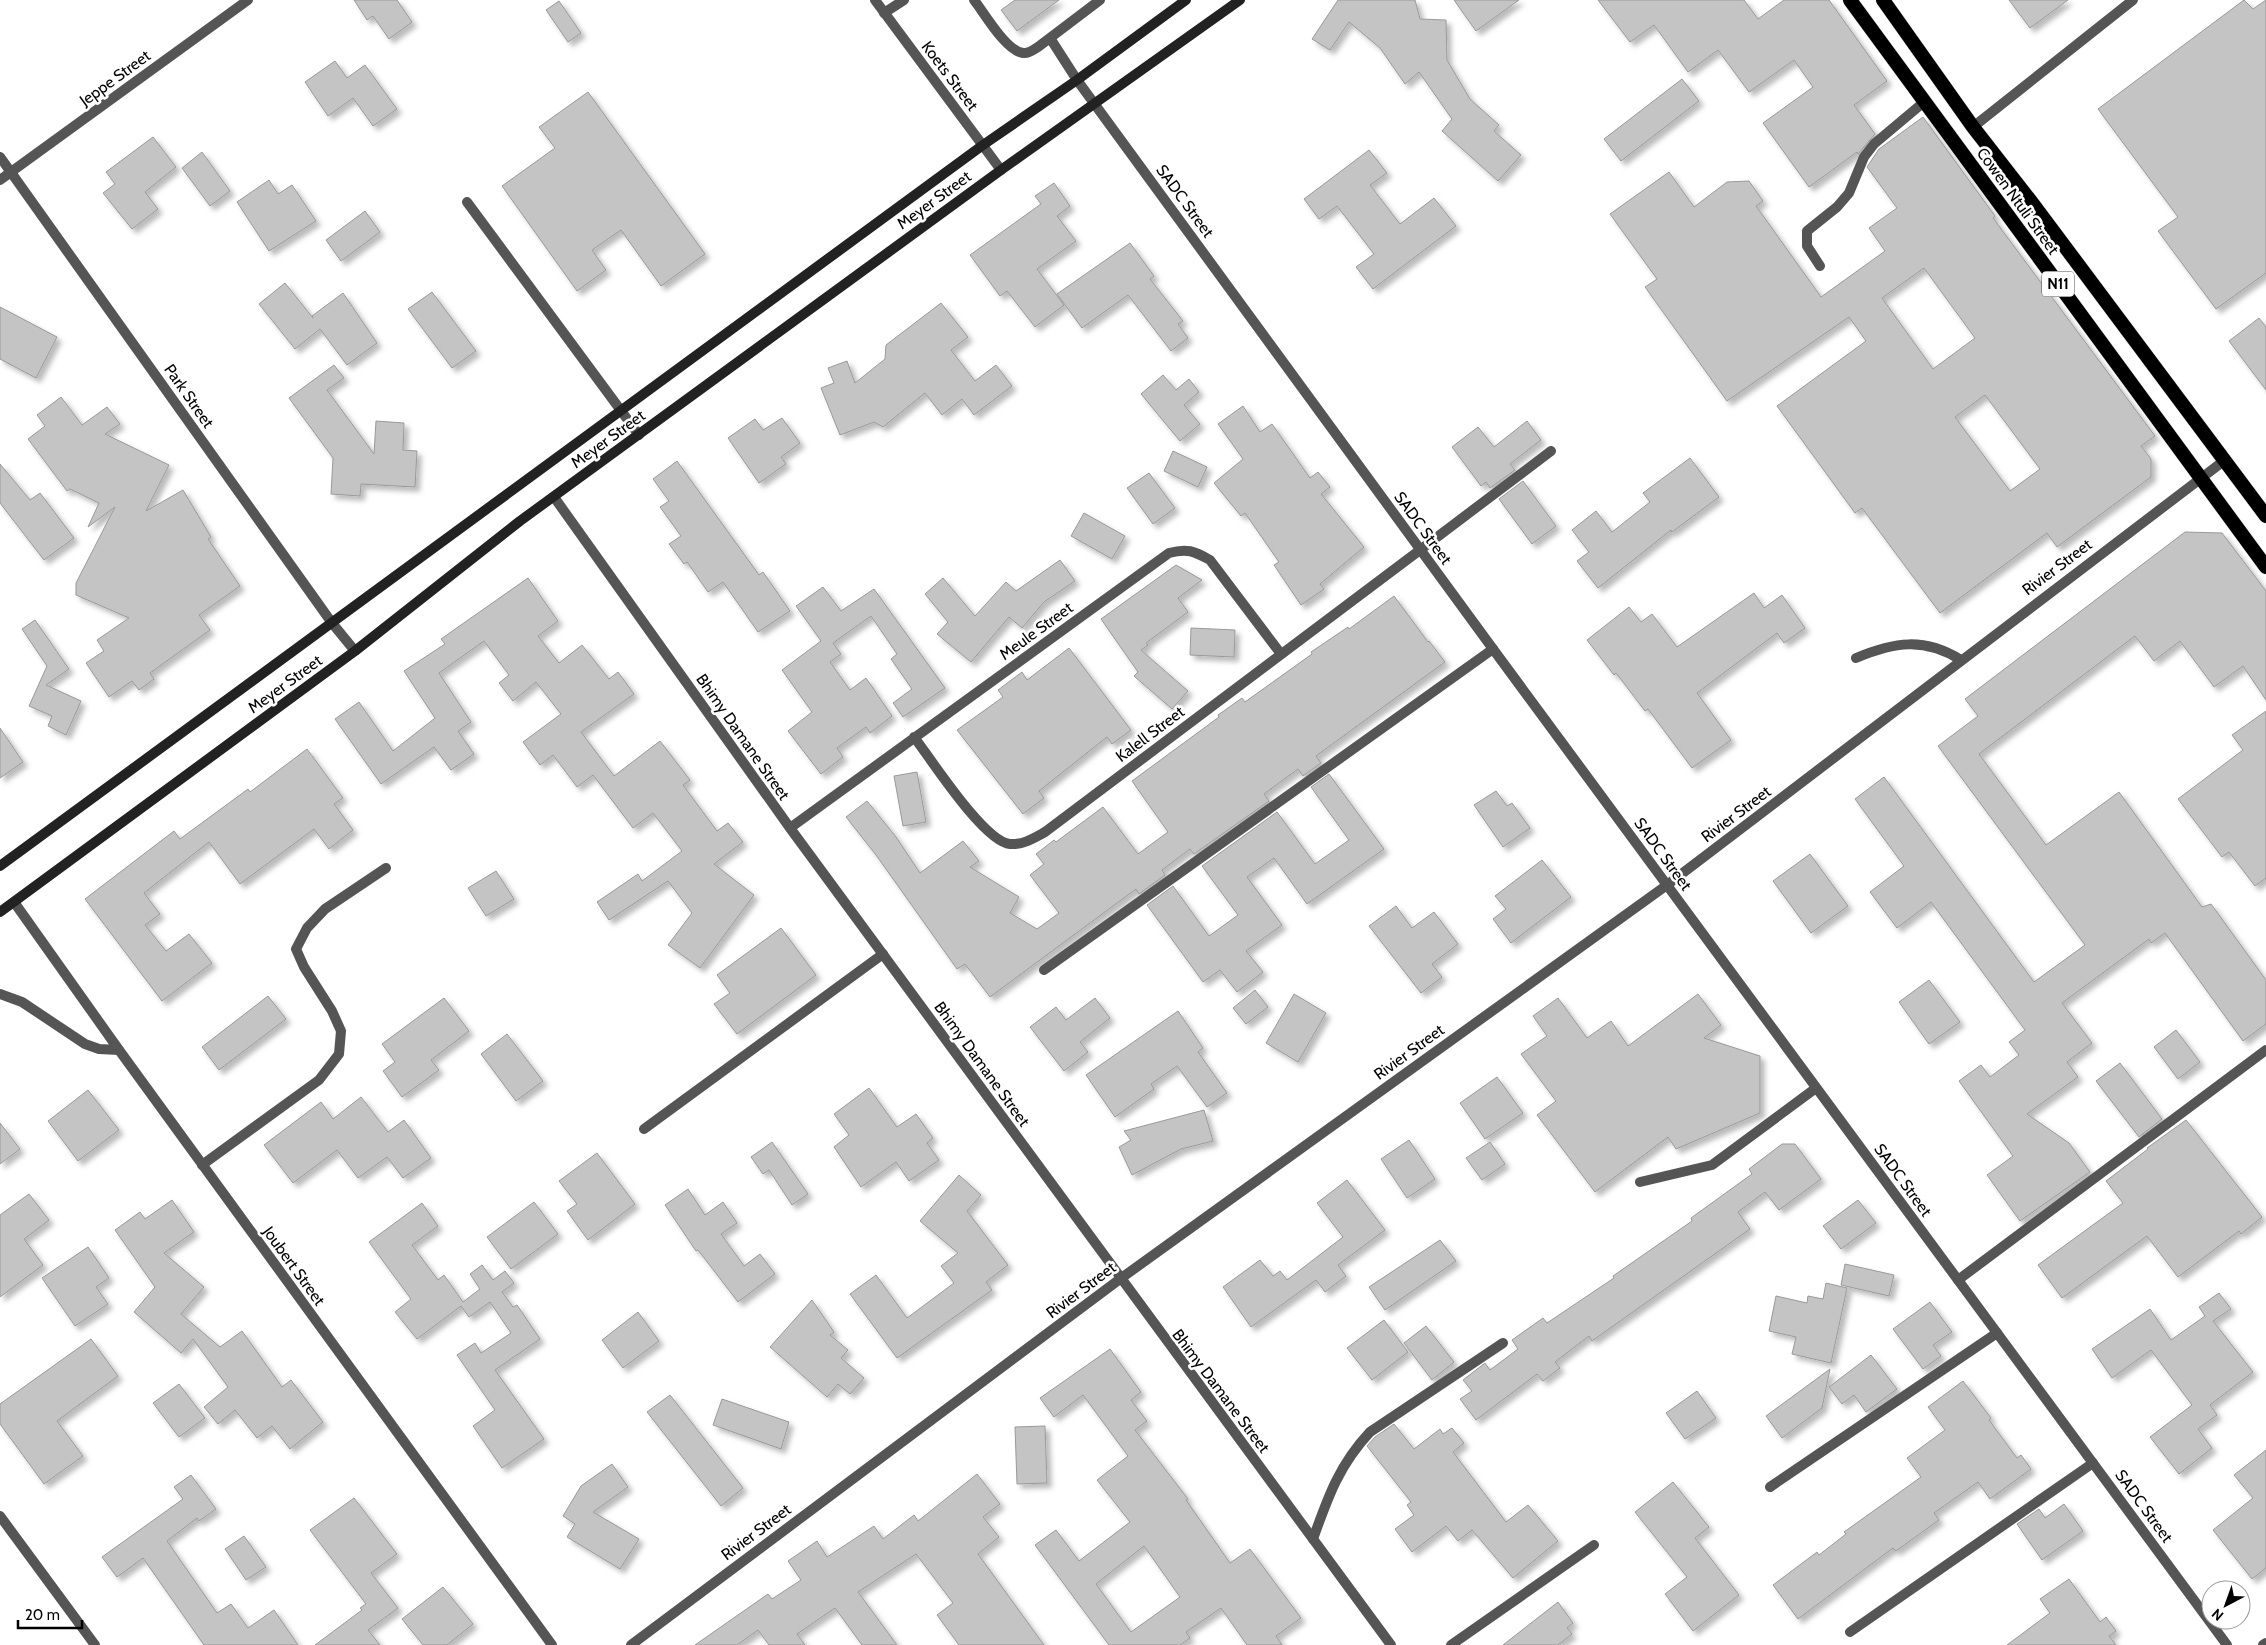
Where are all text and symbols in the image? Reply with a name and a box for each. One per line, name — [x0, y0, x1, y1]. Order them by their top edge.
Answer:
street label: Koets Street — [918, 37, 983, 115]
street label: Jeppe Street — [75, 46, 155, 111]
street label: Cowen Ntuli Street — [1973, 144, 2063, 259]
street label: SADC Street — [1152, 161, 1218, 242]
street label: Meyer Street — [893, 166, 975, 233]
road number: N11 — [2042, 272, 2074, 296]
street label: Park Street — [160, 360, 218, 432]
street label: Meyer Street — [567, 405, 649, 472]
street label: SADC Street — [1390, 488, 1456, 569]
street label: Rivier Street — [2018, 534, 2096, 599]
street label: Meule Street — [996, 598, 1077, 664]
street label: Meyer Street — [244, 650, 326, 717]
street label: Bhimy Damane Street — [692, 670, 794, 804]
street label: Kalell Street — [1112, 702, 1189, 766]
street label: Rivier Street — [1697, 781, 1775, 846]
street label: SADC Street — [1630, 814, 1696, 895]
street label: Bhimy Damane Street — [930, 998, 1034, 1131]
street label: Rivier Street — [1370, 1020, 1448, 1084]
street label: SADC Street — [1870, 1140, 1936, 1221]
street label: Joubert Street — [258, 1222, 329, 1310]
street label: Rivier Street — [1042, 1257, 1120, 1322]
street label: Bhimy Damane Street — [1168, 1325, 1274, 1457]
street label: SADC Street — [2111, 1466, 2177, 1547]
street label: Rivier Street — [717, 1499, 795, 1564]
north arrow — [2201, 1580, 2251, 1630]
scale bar — [18, 1598, 81, 1630]
text: N — [2208, 1605, 2227, 1625]
text: 20 m — [25, 1606, 60, 1624]

